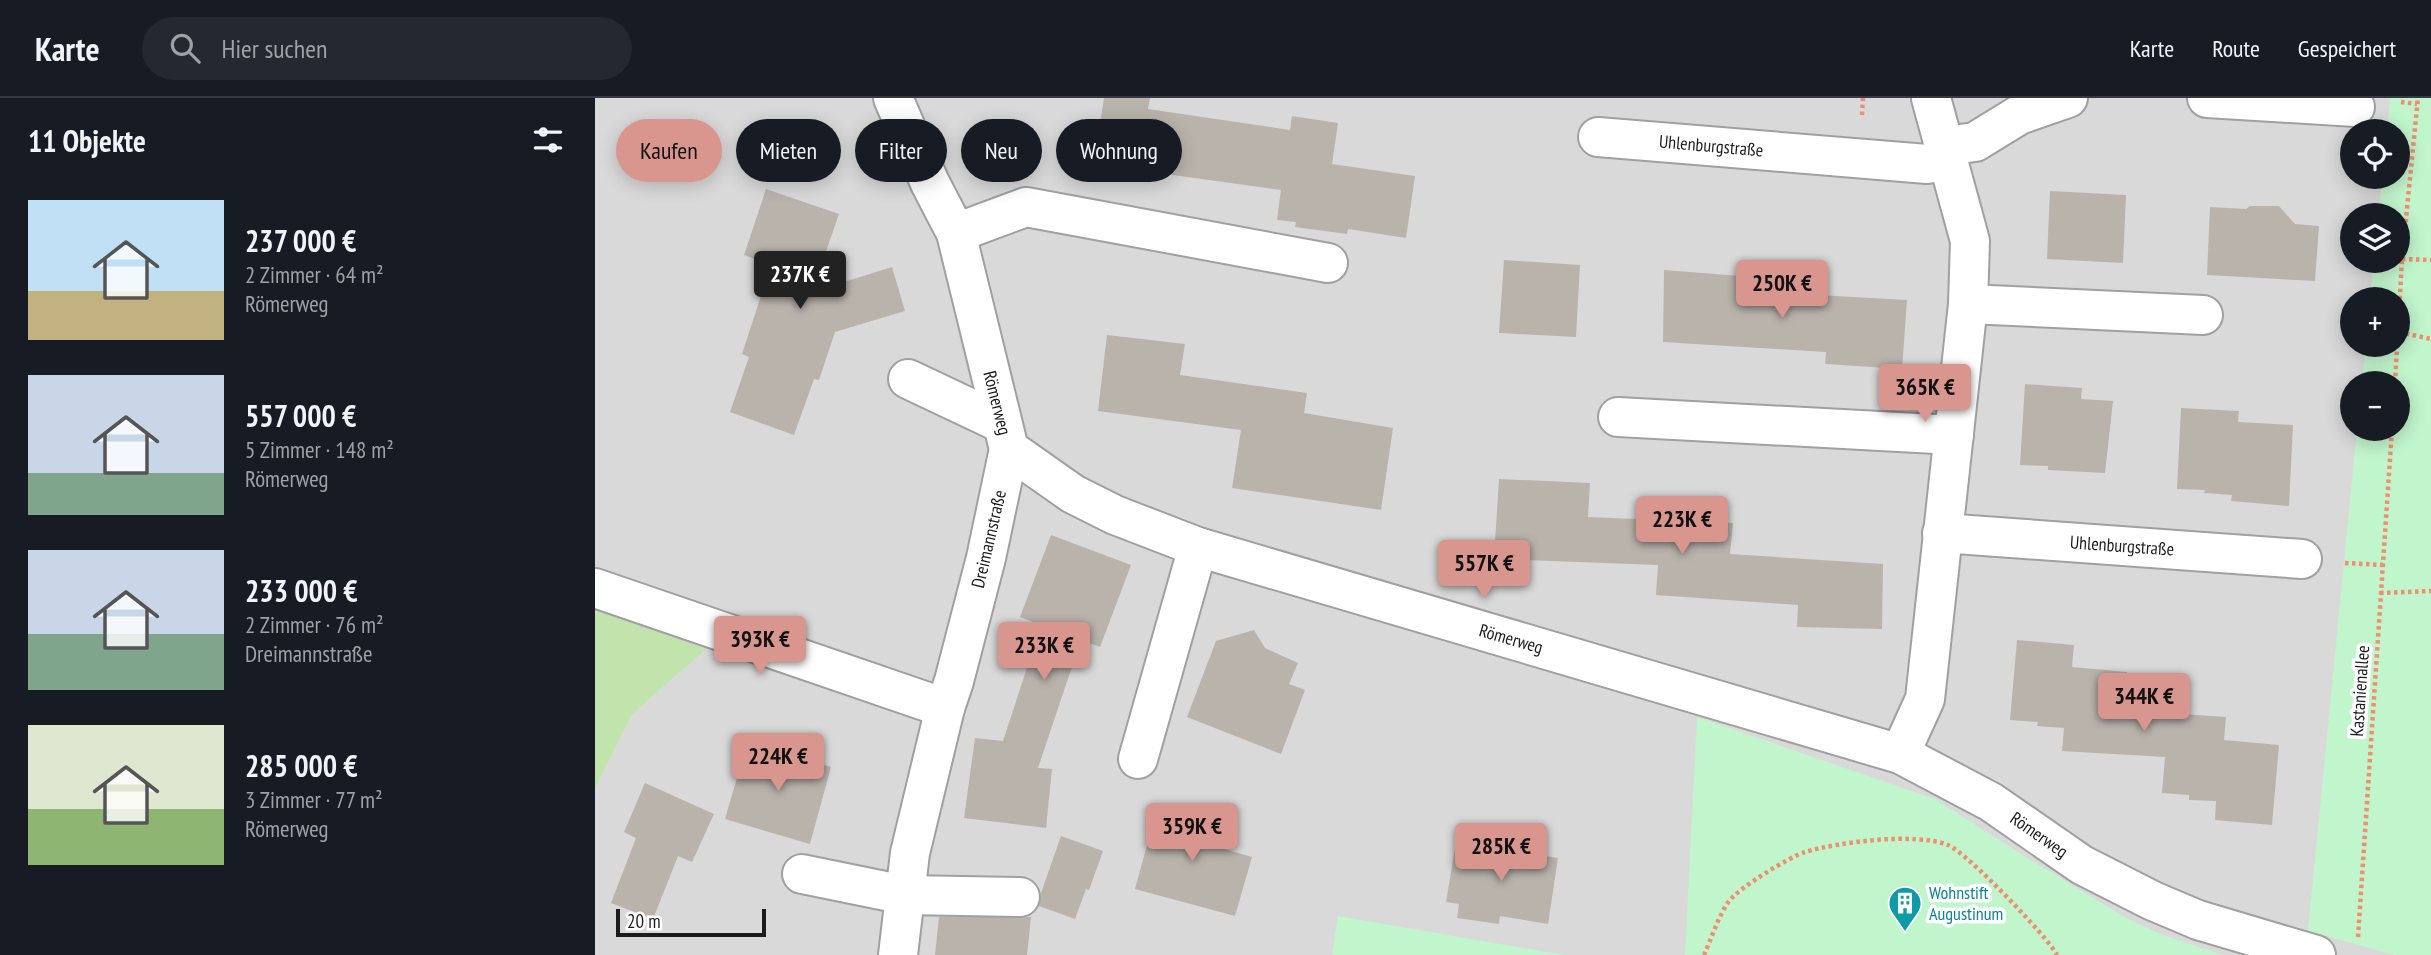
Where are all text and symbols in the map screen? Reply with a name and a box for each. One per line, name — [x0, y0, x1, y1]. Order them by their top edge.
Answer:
search box — [142, 17, 632, 80]
text: Karte — [35, 27, 100, 70]
icon: search — [166, 29, 204, 67]
text: Hier suchen — [222, 32, 327, 65]
text: Karte — [2130, 33, 2174, 64]
text: Route — [2212, 33, 2260, 64]
text: Gespeichert — [2298, 33, 2396, 64]
chip: Kaufen — [616, 119, 722, 182]
chip: Mieten — [736, 119, 841, 182]
chip: Filter — [855, 119, 947, 182]
chip: Neu — [961, 119, 1042, 182]
chip: Wohnung — [1056, 119, 1182, 182]
map controls — [2340, 119, 2410, 441]
button: locate — [2340, 119, 2410, 189]
text: 11 Objekte — [28, 121, 146, 160]
icon: filters — [529, 121, 567, 159]
street label: Uhlenburgstraße — [1658, 129, 1764, 162]
button: layers — [2340, 203, 2410, 273]
text: 237 000 € — [245, 221, 356, 260]
icon: home — [84, 228, 168, 312]
pin: 237K € — [743, 252, 857, 311]
text: 237K € — [770, 259, 830, 288]
text: 2 Zimmer · 64 m² — [245, 260, 383, 289]
pin: 250K € — [1725, 260, 1839, 320]
text: 250K € — [1752, 268, 1812, 297]
button: + — [2340, 287, 2410, 357]
text: Römerweg — [245, 289, 328, 318]
pin: 365K € — [1868, 364, 1982, 424]
street label: Römerweg — [978, 368, 1017, 437]
button: − — [2340, 371, 2410, 441]
text: 365K € — [1895, 372, 1955, 401]
text: 557 000 € — [245, 396, 356, 435]
icon: home — [84, 403, 168, 487]
text: 5 Zimmer · 148 m² — [245, 435, 394, 464]
text: Römerweg — [245, 464, 328, 493]
street label: Dreimannstraße — [966, 488, 1011, 590]
pin: 223K € — [1625, 496, 1739, 556]
text: 223K € — [1652, 504, 1712, 533]
street label: Uhlenburgstraße — [2069, 530, 2175, 561]
pin: 557K € — [1427, 540, 1541, 600]
text: 557K € — [1454, 548, 1514, 577]
text: 233 000 € — [245, 571, 358, 610]
icon: home — [84, 578, 168, 662]
text: 2 Zimmer · 76 m² — [245, 610, 383, 639]
pin: 393K € — [703, 616, 817, 676]
street label: Römerweg — [1477, 618, 1546, 659]
pin: 233K € — [987, 622, 1101, 682]
text: 393K € — [730, 624, 790, 653]
text: 233K € — [1014, 630, 1074, 659]
text: Dreimannstraße — [245, 639, 373, 668]
street label: Kastanienallee — [2345, 645, 2374, 737]
pin: 344K € — [2087, 674, 2201, 733]
text: 344K € — [2114, 681, 2174, 710]
pin: 224K € — [721, 734, 835, 793]
text: 224K € — [748, 741, 808, 770]
text: 285 000 € — [245, 746, 358, 785]
icon: home — [84, 753, 168, 837]
text: 3 Zimmer · 77 m² — [245, 785, 383, 814]
pin: 359K € — [1135, 804, 1249, 863]
street label: Römerweg — [2006, 806, 2073, 863]
text: 359K € — [1162, 811, 1222, 840]
text: Römerweg — [245, 814, 328, 843]
pin: 285K € — [1444, 824, 1558, 883]
text: 285K € — [1471, 831, 1531, 860]
place label: Wohnstift Augustinum — [1929, 881, 2003, 925]
building icon: Wohnstift Augustinum — [1886, 884, 1924, 933]
scale bar — [616, 906, 767, 938]
text: 20 m — [627, 909, 661, 933]

